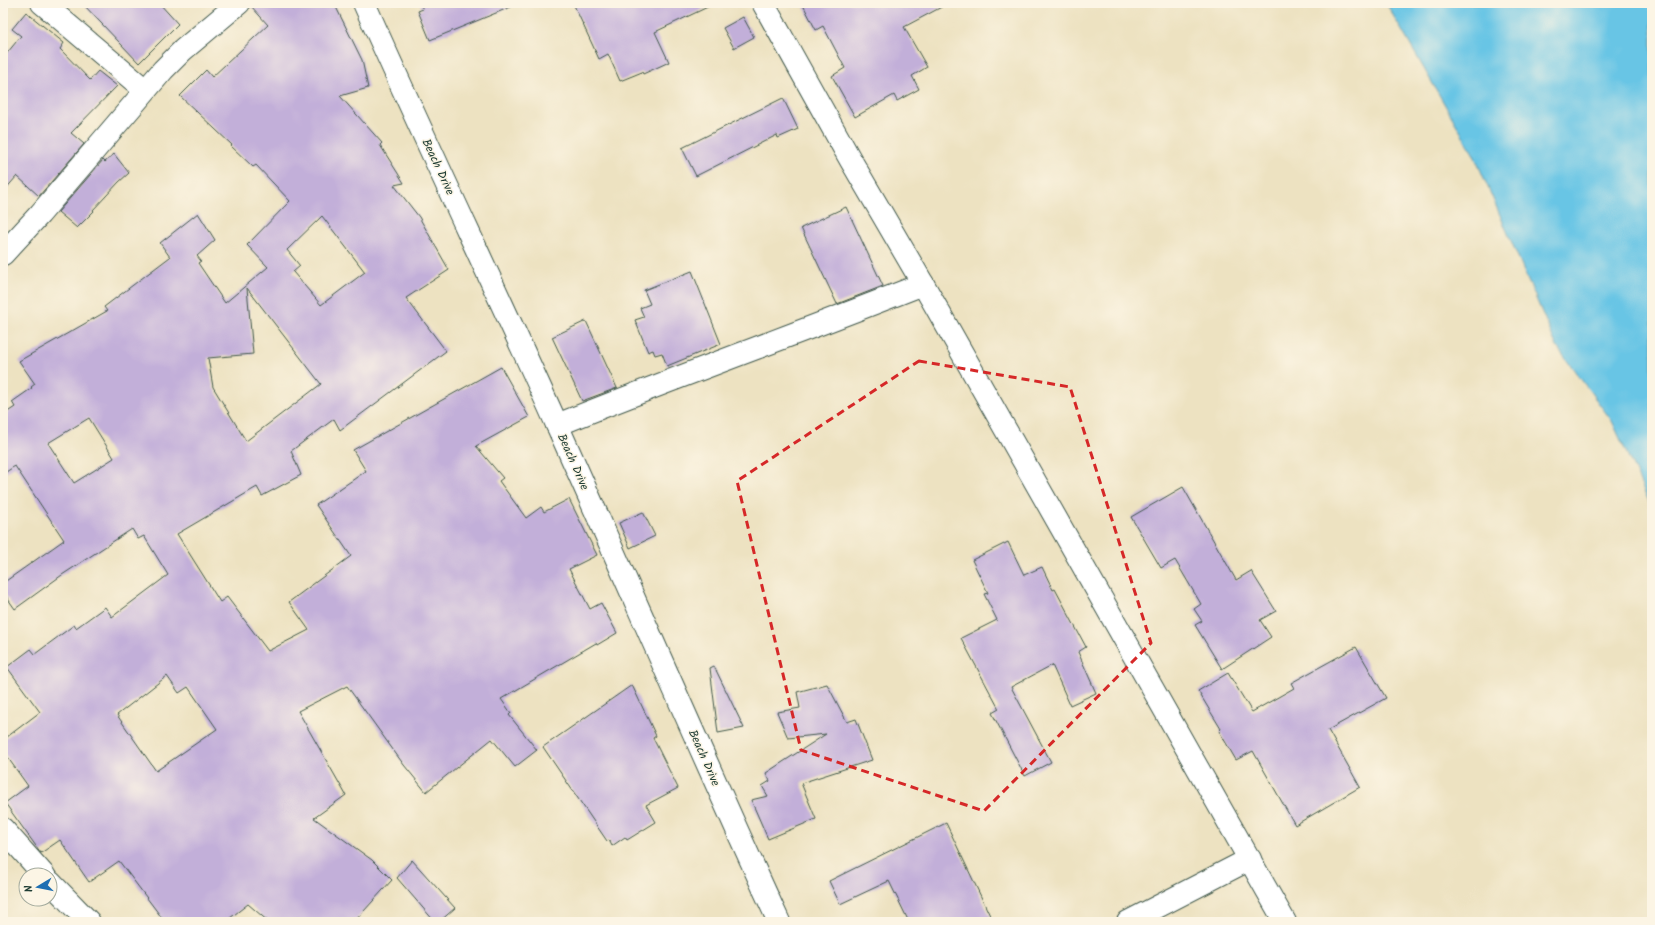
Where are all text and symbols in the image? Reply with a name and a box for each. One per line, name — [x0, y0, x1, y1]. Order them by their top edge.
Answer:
street label: Beach Drive — [417, 136, 460, 199]
street label: Beach Drive — [552, 431, 594, 494]
street label: Beach Drive — [683, 727, 725, 790]
north arrow — [18, 867, 58, 907]
text: N — [20, 884, 39, 894]

